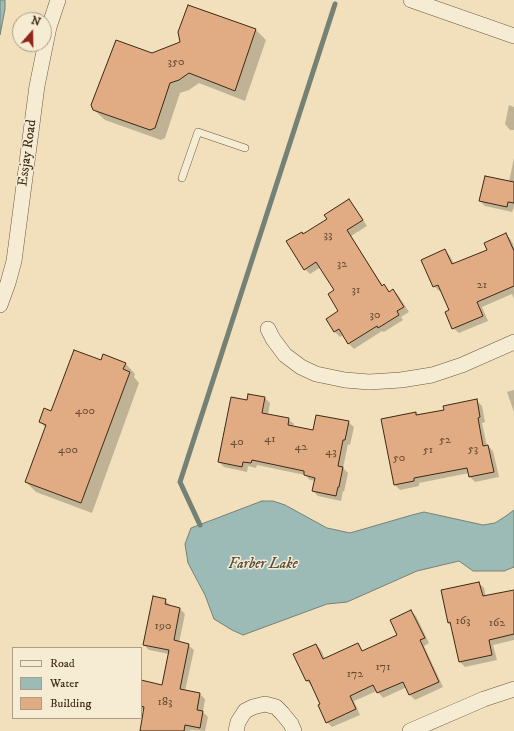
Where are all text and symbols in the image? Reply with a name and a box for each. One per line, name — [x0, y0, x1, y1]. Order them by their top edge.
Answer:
north arrow — [12, 12, 52, 52]
text: N — [29, 14, 42, 30]
house number: 350 — [168, 56, 184, 70]
street label: Essjay Road — [15, 119, 41, 187]
house number: 33 — [324, 229, 332, 243]
house number: 32 — [337, 258, 347, 272]
house number: 21 — [477, 279, 487, 293]
house number: 31 — [352, 284, 360, 298]
house number: 30 — [370, 309, 380, 323]
house number: 400 — [75, 405, 95, 419]
house number: 41 — [264, 433, 276, 447]
house number: 52 — [439, 434, 451, 448]
house number: 40 — [230, 436, 244, 450]
house number: 42 — [295, 441, 307, 455]
house number: 53 — [468, 443, 478, 457]
house number: 400 — [58, 444, 78, 458]
house number: 51 — [423, 444, 433, 458]
house number: 43 — [325, 446, 337, 460]
house number: 50 — [393, 452, 405, 466]
water label: Farber Lake — [228, 556, 298, 574]
house number: 163 — [455, 615, 471, 629]
house number: 162 — [489, 617, 505, 631]
house number: 190 — [155, 620, 171, 634]
legend — [12, 647, 142, 719]
text: Road — [50, 656, 75, 671]
house number: 171 — [375, 661, 391, 675]
house number: 172 — [347, 668, 363, 682]
text: Water — [50, 676, 79, 691]
text: Building — [50, 696, 91, 711]
house number: 183 — [158, 696, 172, 710]

